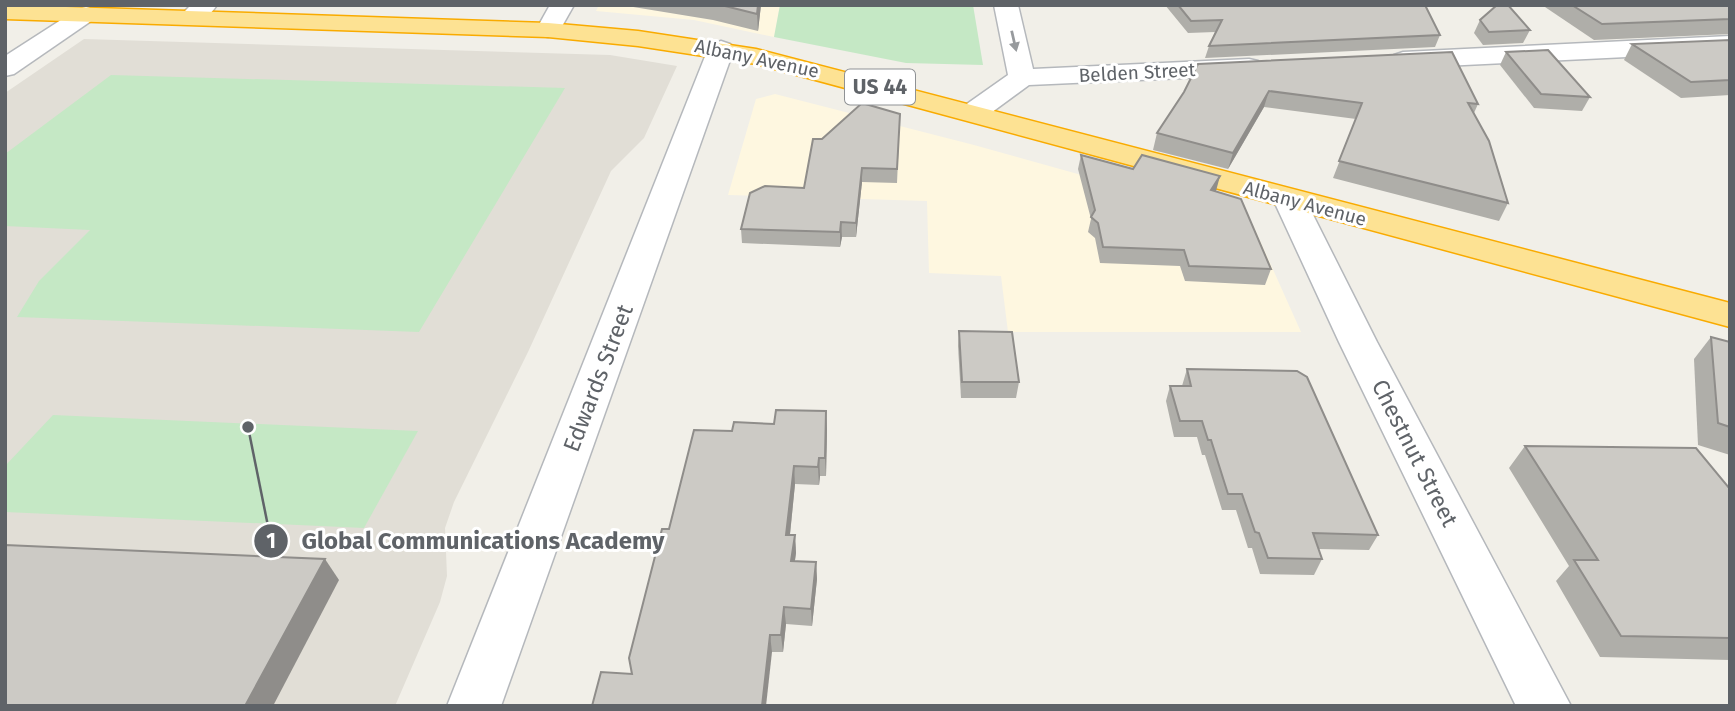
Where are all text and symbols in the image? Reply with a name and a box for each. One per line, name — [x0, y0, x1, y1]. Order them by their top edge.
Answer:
one-way arrow — [1008, 30, 1019, 52]
street label: Albany Avenue — [693, 34, 821, 83]
street label: Belden Street — [1078, 58, 1196, 87]
road number: US 44 — [845, 70, 915, 104]
street label: Albany Avenue — [1241, 176, 1369, 231]
street label: Edwards Street — [557, 300, 639, 456]
street label: Chestnut Street — [1366, 375, 1464, 532]
callout: Global Communications Academy — [253, 518, 679, 563]
text: Global Communications Academy — [302, 527, 665, 555]
text: 1 — [266, 528, 276, 554]

